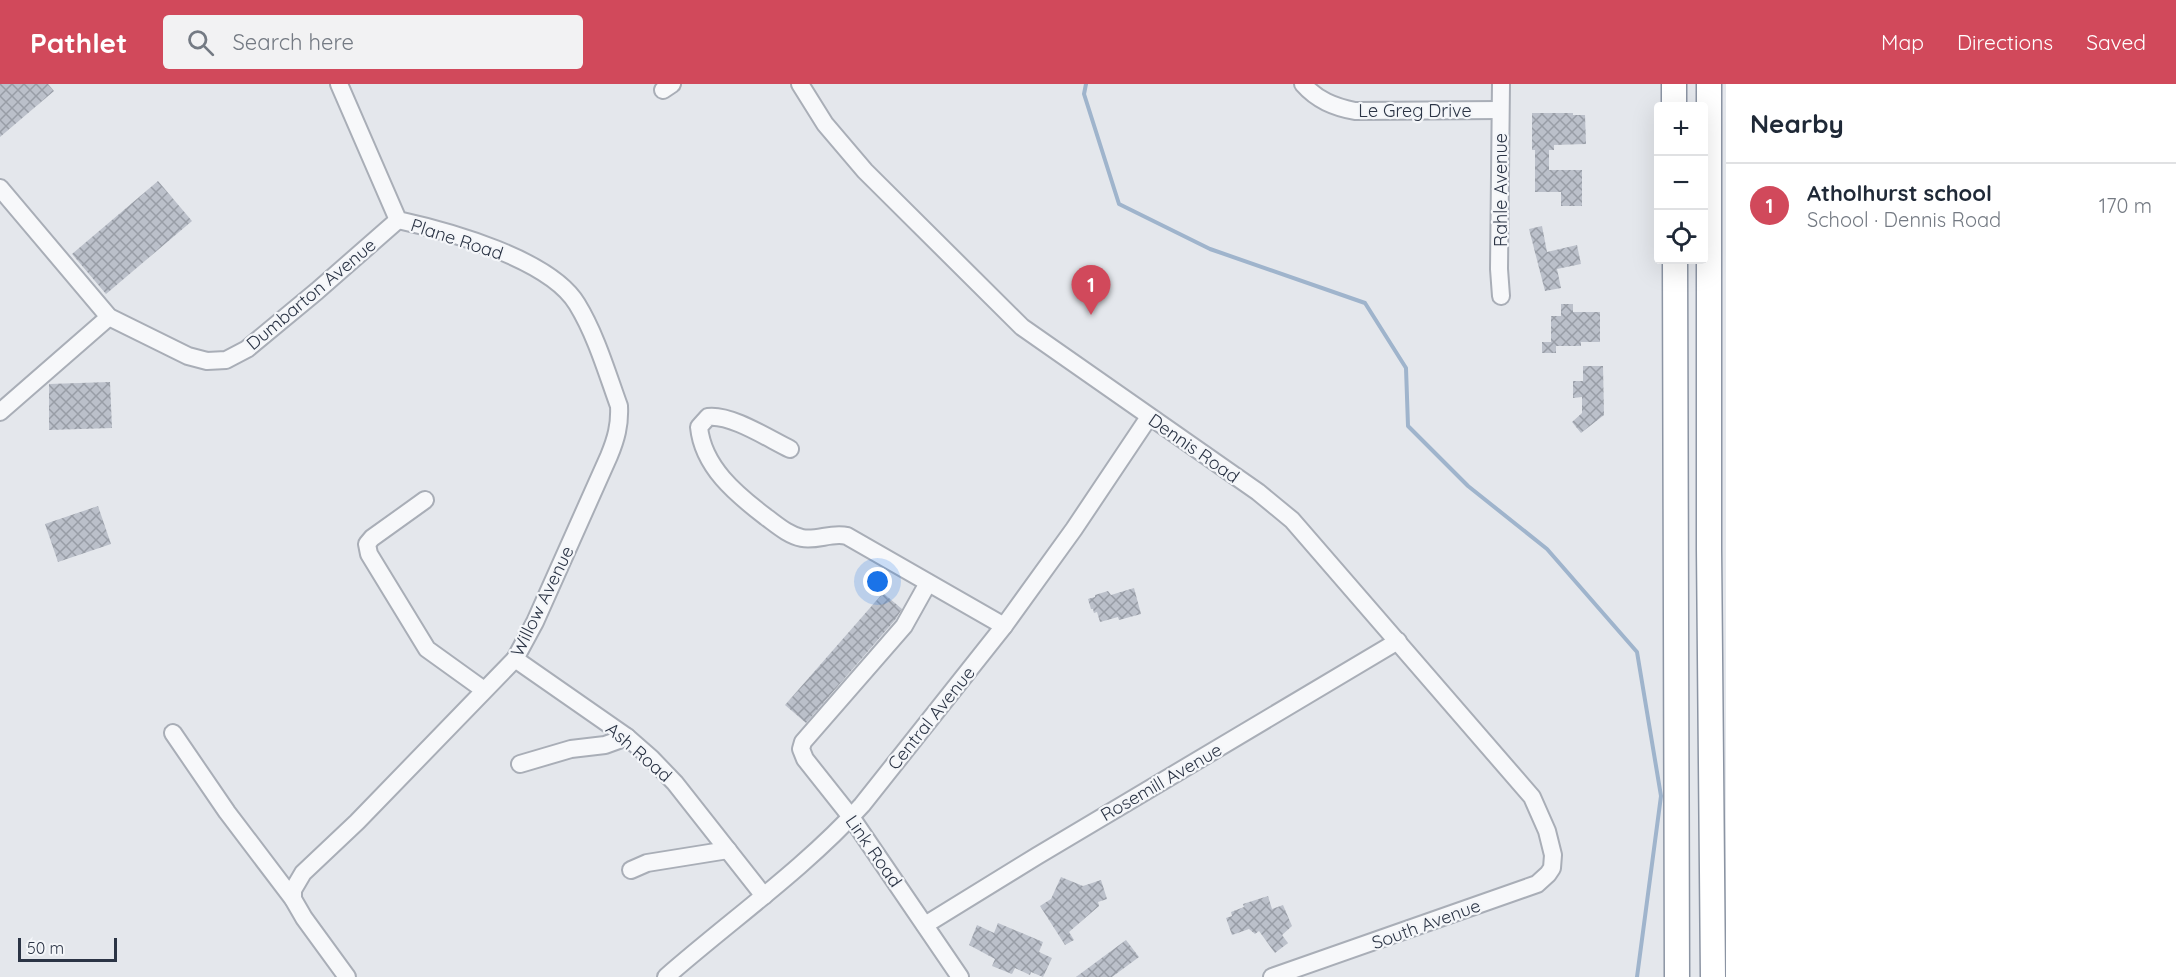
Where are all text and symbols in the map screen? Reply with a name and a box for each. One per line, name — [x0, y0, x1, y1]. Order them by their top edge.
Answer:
search box — [163, 15, 583, 69]
text: Pathlet — [30, 25, 127, 60]
icon: search — [184, 26, 217, 59]
text: Search here — [232, 28, 354, 56]
text: Map — [1881, 29, 1924, 55]
text: Directions — [1957, 29, 2053, 55]
text: Saved — [2086, 29, 2146, 55]
street label: Le Greg Drive — [1358, 99, 1472, 122]
map controls — [1654, 102, 1708, 264]
button: + — [1654, 102, 1708, 156]
text: Nearby — [1750, 107, 1844, 140]
street label: Rahle Avenue — [1489, 133, 1512, 247]
button: − — [1654, 156, 1708, 210]
text: Atholhurst school — [1807, 179, 1992, 207]
text: 1 — [1766, 193, 1773, 218]
text: 170 m — [2099, 193, 2152, 218]
text: School · Dennis Road — [1807, 207, 2001, 232]
button: locate — [1654, 210, 1708, 264]
street label: Plane Road — [408, 213, 506, 265]
street label: Dumbarton Avenue — [242, 233, 380, 355]
pin: 1 — [1072, 266, 1110, 315]
street label: Dennis Road — [1144, 408, 1244, 488]
street label: Willow Avenue — [505, 542, 579, 660]
your location — [863, 567, 892, 596]
street label: Central Avenue — [882, 662, 980, 774]
street label: Ash Road — [601, 717, 677, 787]
street label: Rosemill Avenue — [1096, 738, 1226, 826]
street label: Link Road — [841, 810, 907, 892]
street label: South Avenue — [1368, 894, 1484, 954]
scale bar — [18, 935, 117, 962]
text: 50 m — [27, 938, 64, 958]

